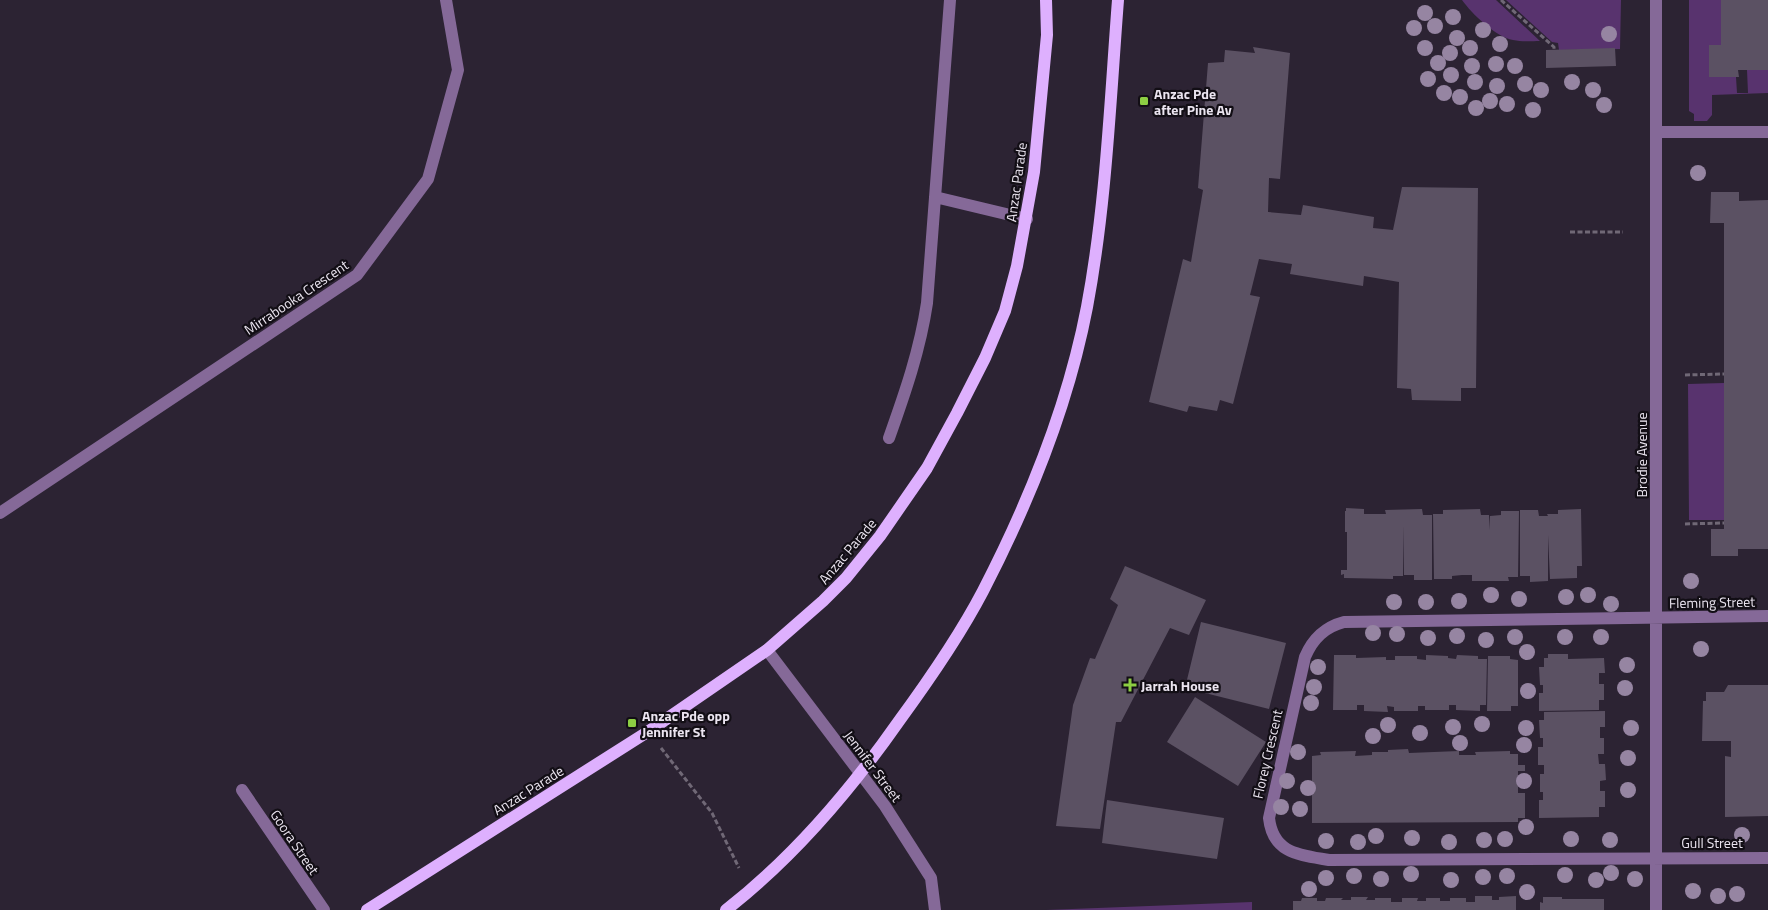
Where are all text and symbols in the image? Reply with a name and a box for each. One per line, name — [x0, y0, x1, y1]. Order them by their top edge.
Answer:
place label: Anzac Pde after Pine Av — [1154, 83, 1232, 120]
marker: Anzac Pde after Pine Av — [1138, 95, 1150, 107]
street label: Anzac Parade — [1000, 141, 1032, 223]
street label: Mirrabooka Crescent — [240, 254, 352, 340]
street label: Brodie Avenue — [1631, 412, 1652, 498]
street label: Anzac Parade — [813, 514, 881, 588]
street label: Fleming Street — [1669, 591, 1755, 613]
place label: Jarrah House — [1141, 675, 1219, 696]
marker: Jarrah House — [1123, 678, 1137, 692]
place label: Anzac Pde opp Jennifer St — [642, 705, 730, 742]
street label: Florey Crescent — [1247, 707, 1287, 801]
marker: Anzac Pde opp Jennifer St — [626, 717, 638, 729]
street label: Jennifer Street — [839, 726, 907, 806]
street label: Anzac Parade — [489, 760, 567, 820]
street label: Goora Street — [265, 805, 325, 879]
street label: Gull Street — [1681, 832, 1743, 853]

